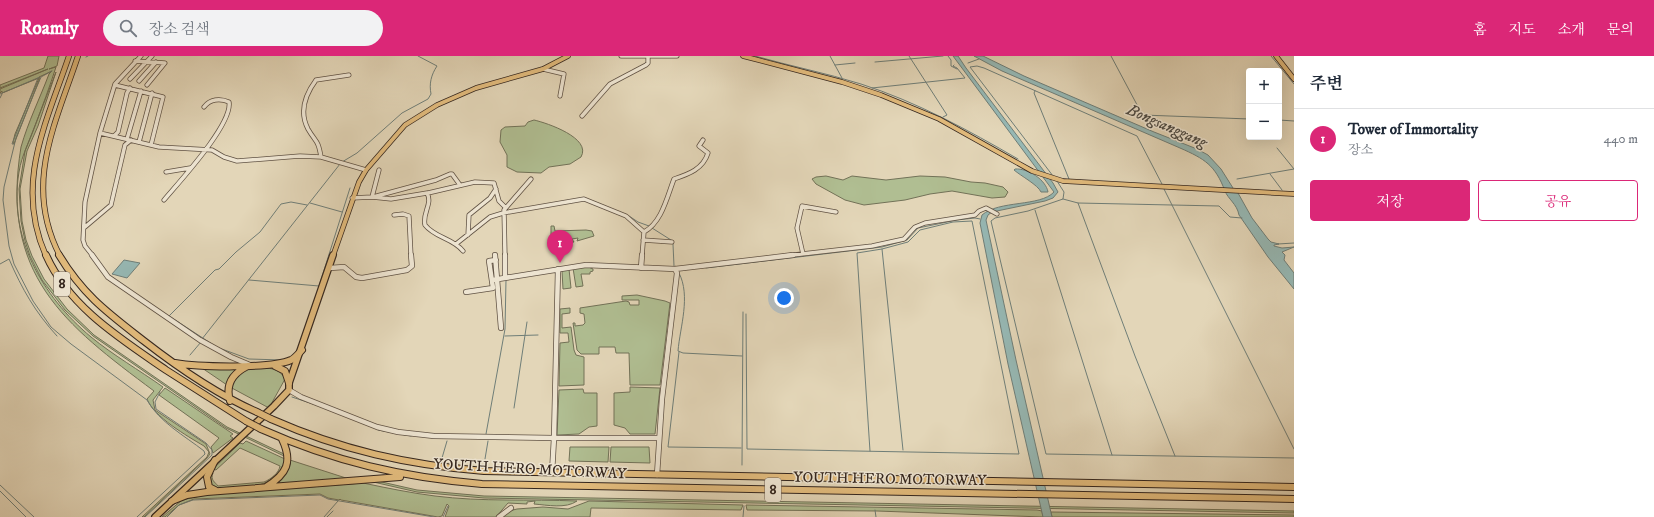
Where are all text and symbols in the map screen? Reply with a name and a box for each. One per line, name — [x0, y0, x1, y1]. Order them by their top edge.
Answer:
search box — [103, 10, 383, 46]
text: Roamly — [20, 17, 79, 40]
icon: search — [117, 17, 139, 39]
text: 장소 검색 — [149, 20, 210, 39]
text: 홈 — [1473, 21, 1487, 39]
text: 지도 — [1509, 21, 1536, 39]
text: 소개 — [1558, 21, 1585, 39]
text: 문의 — [1607, 21, 1634, 39]
map controls — [1246, 68, 1282, 140]
button: + — [1246, 68, 1282, 104]
text: 주변 — [1310, 73, 1343, 95]
water label: Bongsanggang — [1123, 99, 1211, 153]
button: − — [1246, 104, 1282, 140]
text: Tower of Immortality — [1348, 120, 1478, 139]
text: 1 — [1321, 131, 1325, 147]
text: 440 m — [1603, 131, 1638, 147]
text: 장소 — [1348, 142, 1373, 158]
button: 저장 — [1310, 180, 1470, 221]
button: 공유 — [1478, 180, 1638, 221]
pin: 1 — [547, 230, 573, 263]
road number: 8 — [54, 272, 70, 296]
your location — [774, 288, 794, 308]
street label: YOUTH HERO MOTORWAY — [433, 454, 627, 484]
street label: YOUTH HERO MOTORWAY — [793, 468, 987, 490]
road number: 8 — [765, 478, 781, 502]

